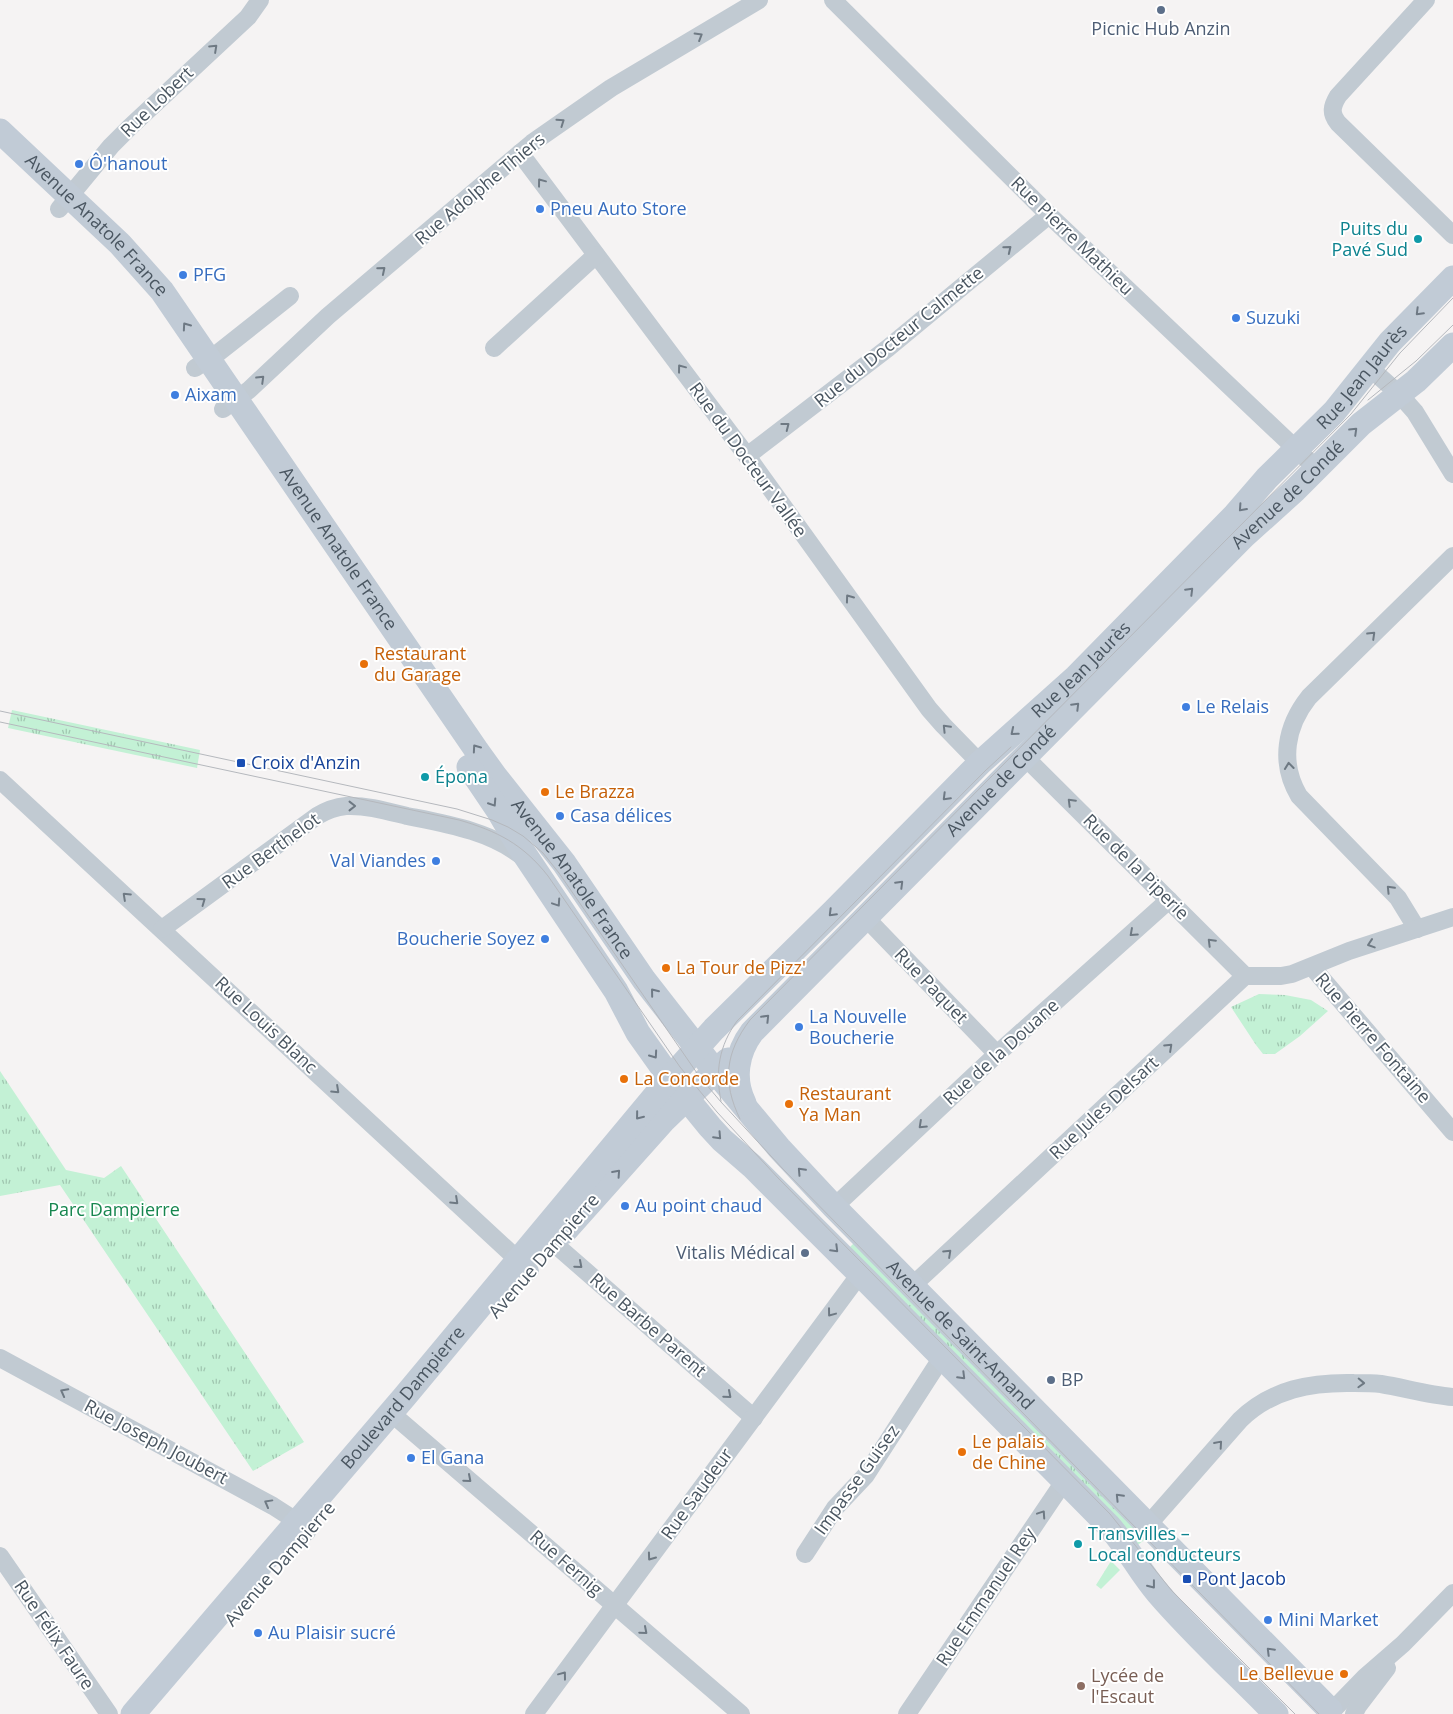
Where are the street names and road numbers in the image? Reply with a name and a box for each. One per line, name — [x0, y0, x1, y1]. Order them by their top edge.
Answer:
street label: Rue Lobert — [115, 61, 198, 142]
street label: Rue Adolphe Thiers — [409, 127, 550, 250]
street label: Avenue Anatole France — [21, 148, 174, 301]
street label: Rue Pierre Mathieu — [1006, 171, 1139, 300]
street label: Rue du Docteur Calmette — [809, 260, 988, 412]
street label: Rue Jean Jaurès — [1311, 319, 1412, 434]
street label: Rue du Docteur Vallée — [684, 377, 813, 542]
street label: Avenue de Condé — [1225, 435, 1349, 553]
street label: Avenue Anatole France — [275, 462, 404, 634]
street label: Rue Jean Jaurès — [1026, 615, 1135, 723]
street label: Avenue de Condé — [940, 719, 1061, 841]
street label: Avenue Anatole France — [506, 793, 639, 963]
street label: Rue Berthelot — [217, 807, 324, 894]
street label: Rue de la Piperie — [1079, 808, 1195, 924]
street label: Rue Paquet — [890, 942, 974, 1028]
street label: Rue Pierre Fontaine — [1311, 967, 1437, 1108]
street label: Rue Louis Blanc — [210, 971, 323, 1078]
street label: Rue de la Douane — [937, 993, 1063, 1110]
street label: Rue Jules Delsart — [1044, 1050, 1163, 1164]
street label: Avenue Dampierre — [483, 1188, 604, 1323]
street label: Avenue de Saint-Amand — [882, 1254, 1040, 1414]
street label: Rue Barbe Parent — [585, 1267, 712, 1382]
street label: Boulevard Dampierre — [335, 1320, 470, 1474]
street label: Rue Joseph Joubert — [80, 1393, 233, 1489]
street label: Impasse Guisez — [808, 1420, 904, 1539]
street label: Rue Saudeur — [655, 1442, 738, 1544]
street label: Avenue Dampierre — [219, 1496, 340, 1631]
street label: Rue Emmanuel Rey — [930, 1522, 1041, 1670]
street label: Rue Fernig — [525, 1524, 608, 1601]
street label: Rue Félix Faure — [9, 1575, 100, 1694]

